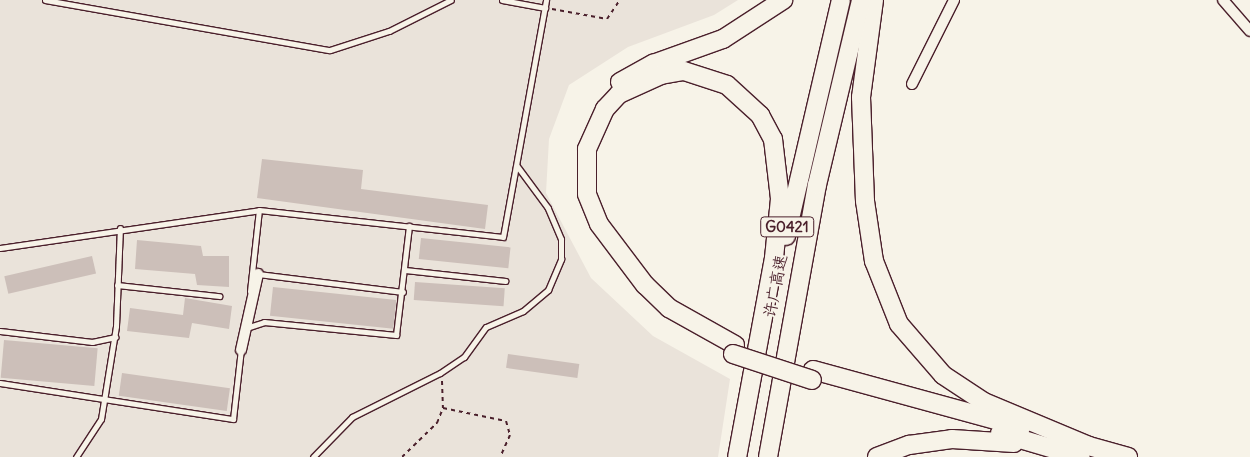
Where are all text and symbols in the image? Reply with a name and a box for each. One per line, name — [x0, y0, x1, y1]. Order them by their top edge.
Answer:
road number: G0421 — [760, 214, 814, 240]
street label: 许广高速 — [759, 253, 791, 319]

